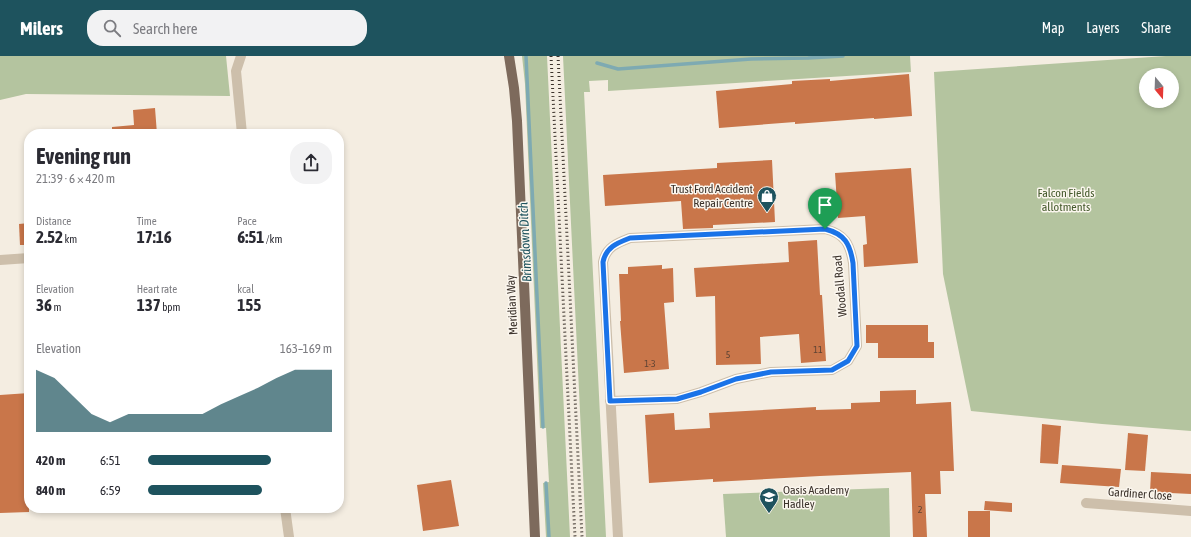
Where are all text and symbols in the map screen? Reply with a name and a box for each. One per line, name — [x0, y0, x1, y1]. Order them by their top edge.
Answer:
search box — [87, 10, 367, 46]
text: Milers — [20, 17, 63, 39]
icon: search — [101, 17, 123, 39]
text: Search here — [133, 20, 198, 37]
text: Map — [1042, 20, 1064, 36]
text: Layers — [1086, 20, 1119, 36]
text: Share — [1141, 20, 1171, 36]
north arrow — [1139, 68, 1179, 108]
map controls — [1139, 68, 1179, 108]
button: share — [290, 142, 332, 184]
text: Evening run — [36, 143, 131, 169]
text: 21:39 · 6 × 420 m — [36, 171, 115, 186]
place label: Trust Ford Accident Repair Centre — [671, 182, 754, 210]
shop icon: Trust Ford Accident Repair Centre — [756, 185, 778, 213]
park label: Falcon Fields allotments — [1038, 186, 1094, 214]
pin — [808, 188, 842, 229]
icon: arrive — [814, 194, 836, 216]
water label: Brimsdown Ditch — [515, 201, 535, 282]
text: Distance — [36, 215, 71, 227]
text: Time — [137, 215, 157, 227]
text: Pace — [237, 215, 257, 227]
text: 2.52 — [36, 227, 63, 247]
text: 17:16 — [137, 227, 172, 247]
text: 6:51 — [237, 227, 264, 247]
text: km — [63, 233, 77, 245]
text: /km — [264, 233, 282, 245]
street label: Woodall Road — [830, 255, 850, 317]
street label: Meridian Way — [503, 275, 521, 335]
text: Elevation — [36, 283, 74, 295]
text: Heart rate — [137, 283, 177, 295]
text: kcal — [237, 283, 254, 295]
text: 36 — [36, 295, 52, 315]
text: 137 — [137, 295, 161, 315]
text: 155 — [237, 295, 261, 315]
text: m — [52, 301, 61, 313]
text: bpm — [161, 301, 181, 313]
text: Elevation — [36, 341, 81, 356]
text: 163–169 m — [280, 341, 332, 356]
house number: 11 — [813, 344, 823, 355]
house number: 5 — [726, 349, 731, 360]
house number: 1-3 — [644, 358, 656, 369]
text: 420 m — [36, 453, 65, 468]
text: 6:51 — [100, 453, 121, 468]
text: 840 m — [36, 483, 65, 498]
text: 6:59 — [100, 483, 121, 498]
place label: Oasis Academy Hadley — [783, 483, 849, 511]
street label: Gardiner Close — [1108, 485, 1172, 503]
school or university icon: Oasis Academy Hadley — [758, 486, 780, 514]
house number: 2 — [918, 504, 923, 515]

